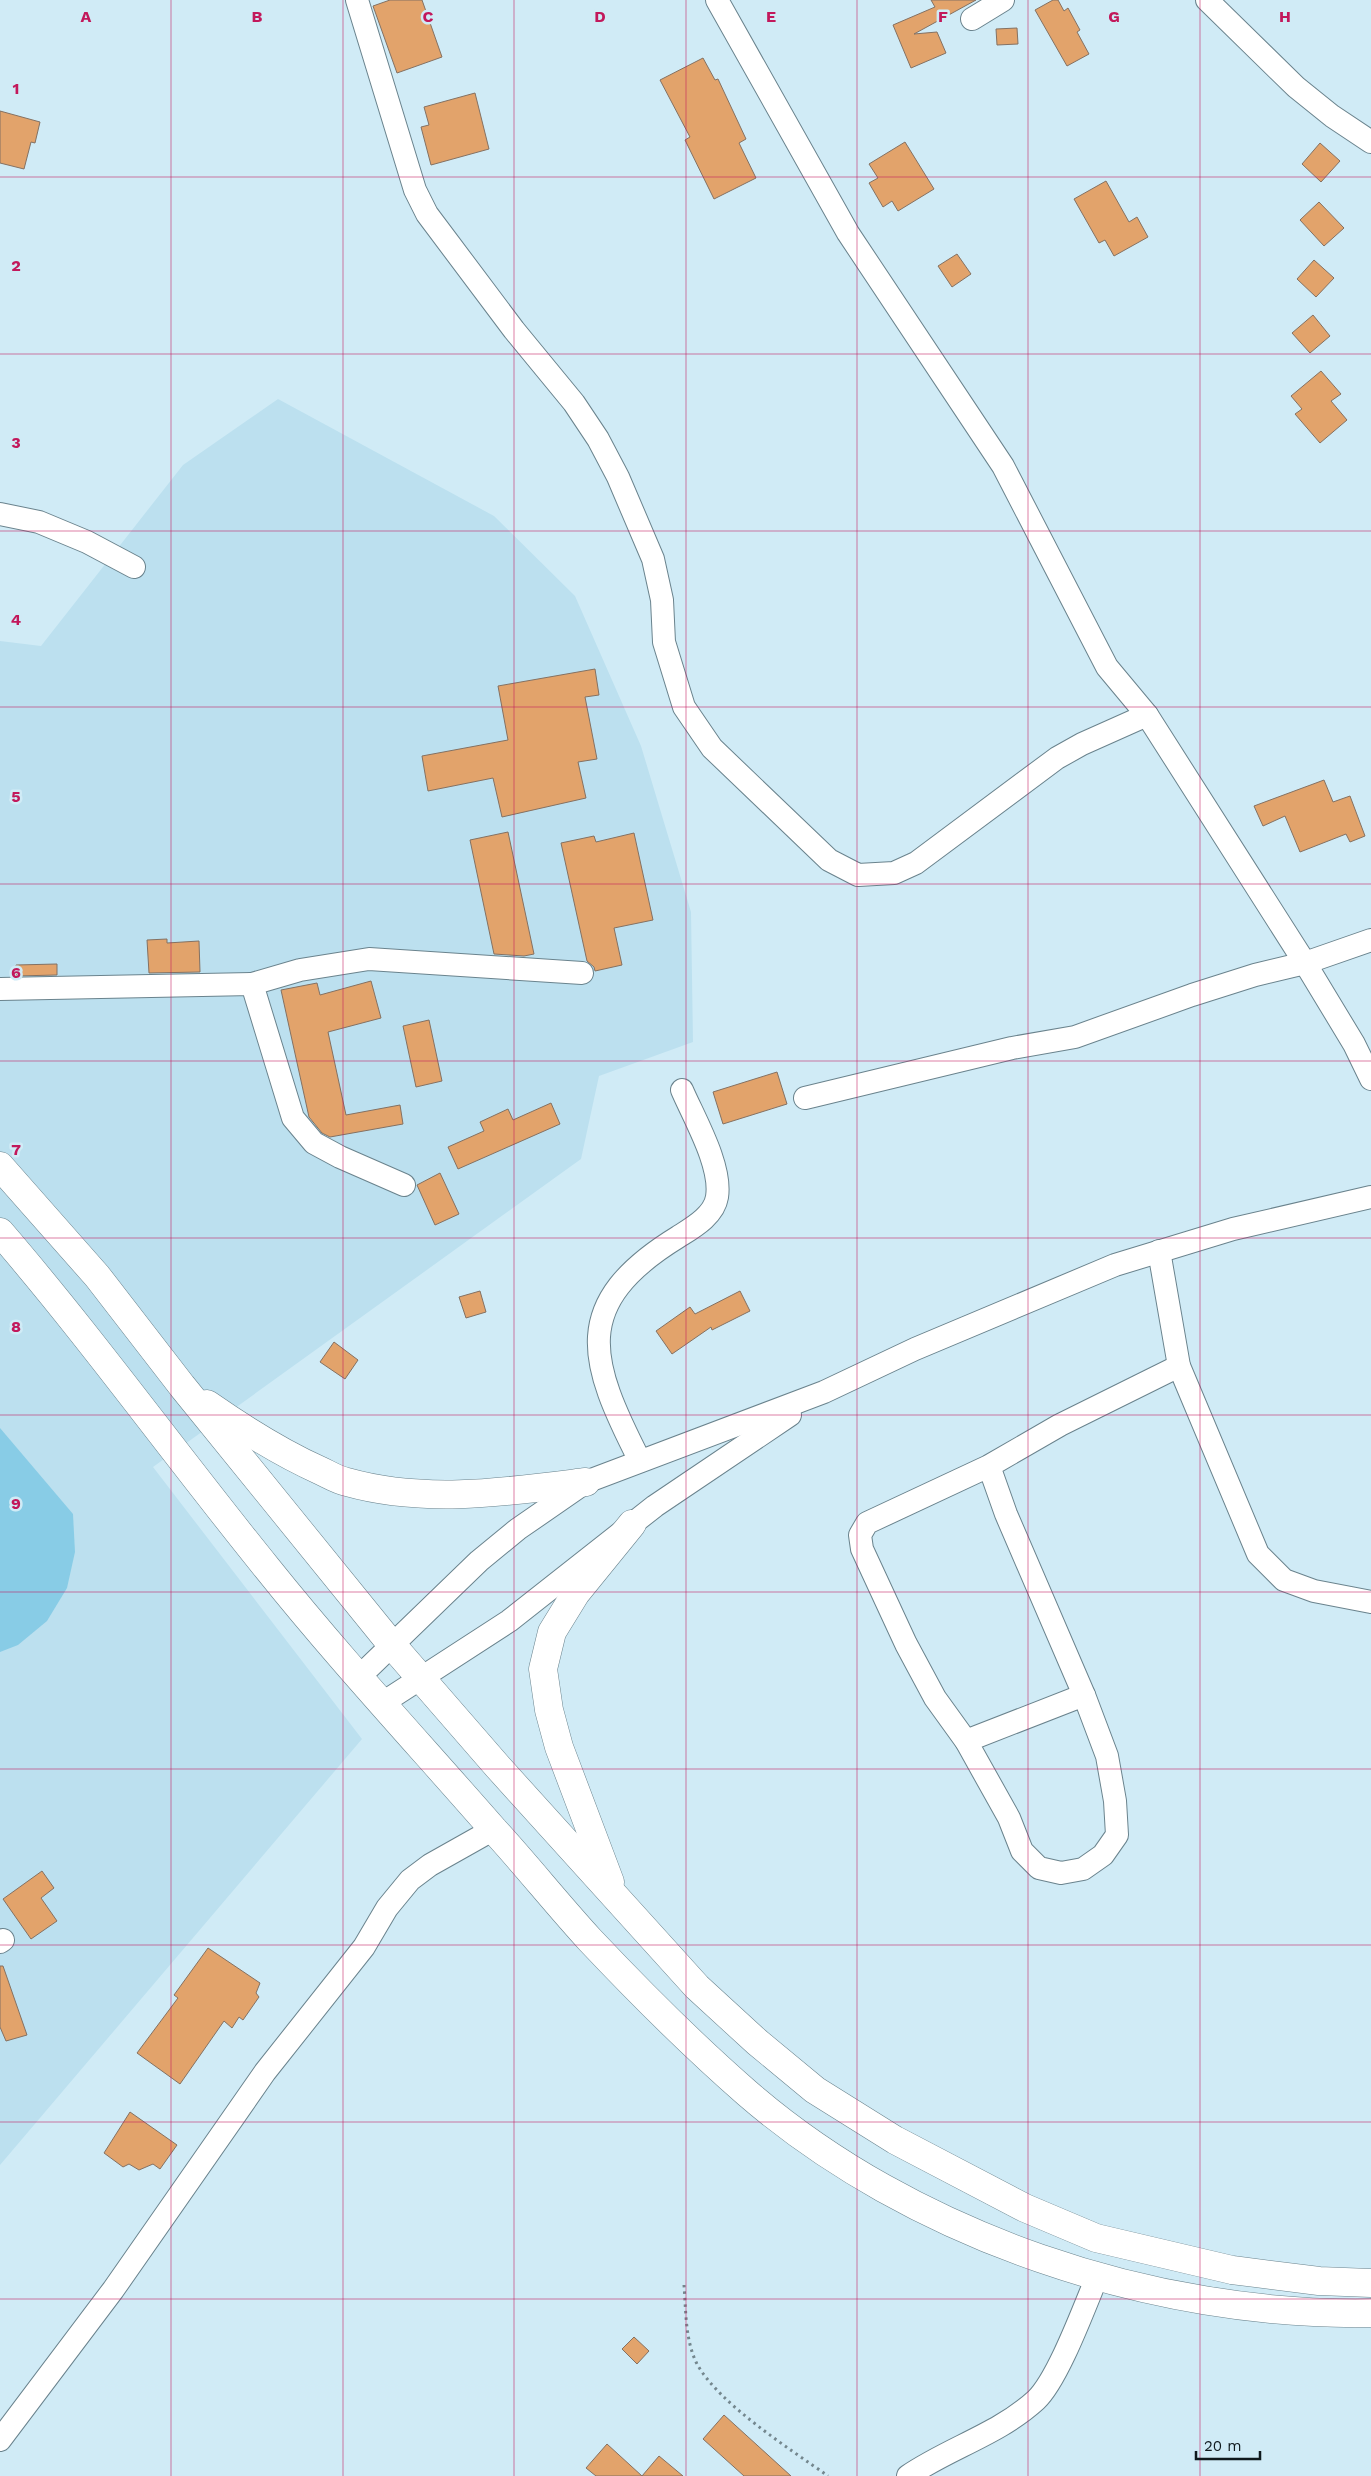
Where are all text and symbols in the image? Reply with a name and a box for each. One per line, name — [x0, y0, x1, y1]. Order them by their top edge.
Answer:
text: A — [81, 7, 92, 26]
text: B — [252, 7, 263, 26]
text: C — [423, 7, 434, 26]
text: D — [594, 7, 606, 26]
text: E — [766, 7, 776, 26]
text: F — [938, 7, 948, 26]
text: G — [1108, 7, 1120, 26]
text: H — [1279, 7, 1291, 26]
text: 1 — [13, 79, 19, 98]
text: 2 — [11, 256, 21, 275]
text: 3 — [11, 433, 21, 452]
text: 4 — [11, 610, 21, 629]
text: 5 — [11, 787, 21, 806]
text: 6 — [11, 963, 21, 982]
text: 7 — [11, 1140, 21, 1159]
text: 8 — [11, 1317, 21, 1336]
text: 9 — [11, 1494, 21, 1513]
scale bar — [1196, 2428, 1260, 2460]
text: 20 m — [1204, 2437, 1242, 2455]

